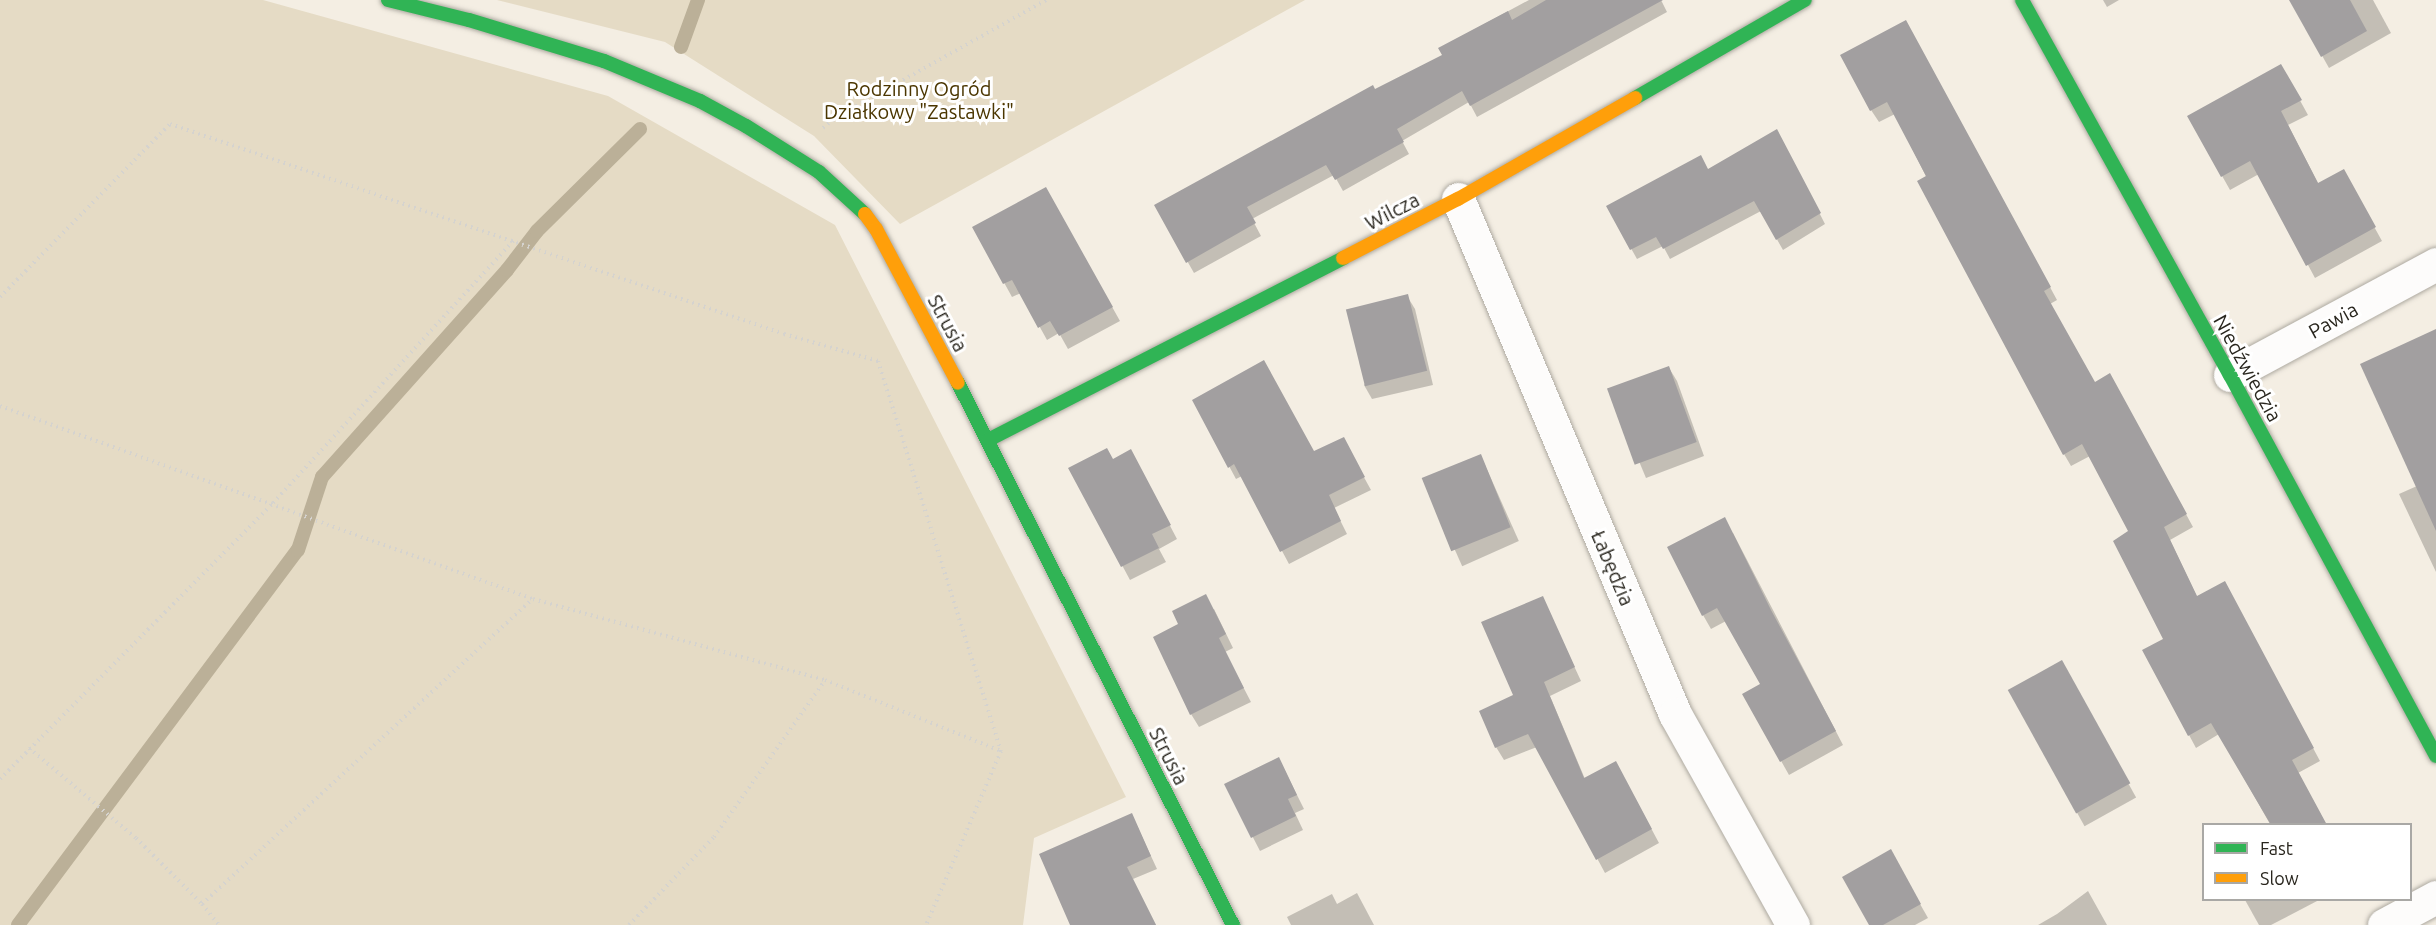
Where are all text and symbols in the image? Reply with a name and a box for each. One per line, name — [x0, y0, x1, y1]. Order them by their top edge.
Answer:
park label: Rodzinny Ogród Działkowy "Zastawki" — [824, 77, 1014, 124]
street label: Wilcza — [1361, 187, 1423, 235]
street label: Strusia — [923, 290, 973, 356]
street label: Pawia — [2304, 297, 2362, 343]
street label: Niedźwiedzia — [2209, 310, 2287, 426]
street label: Łabędzia — [1586, 527, 1640, 609]
street label: Strusia — [1144, 723, 1194, 789]
legend — [2202, 823, 2412, 901]
text: Fast — [2260, 838, 2293, 858]
text: Slow — [2260, 868, 2299, 888]

